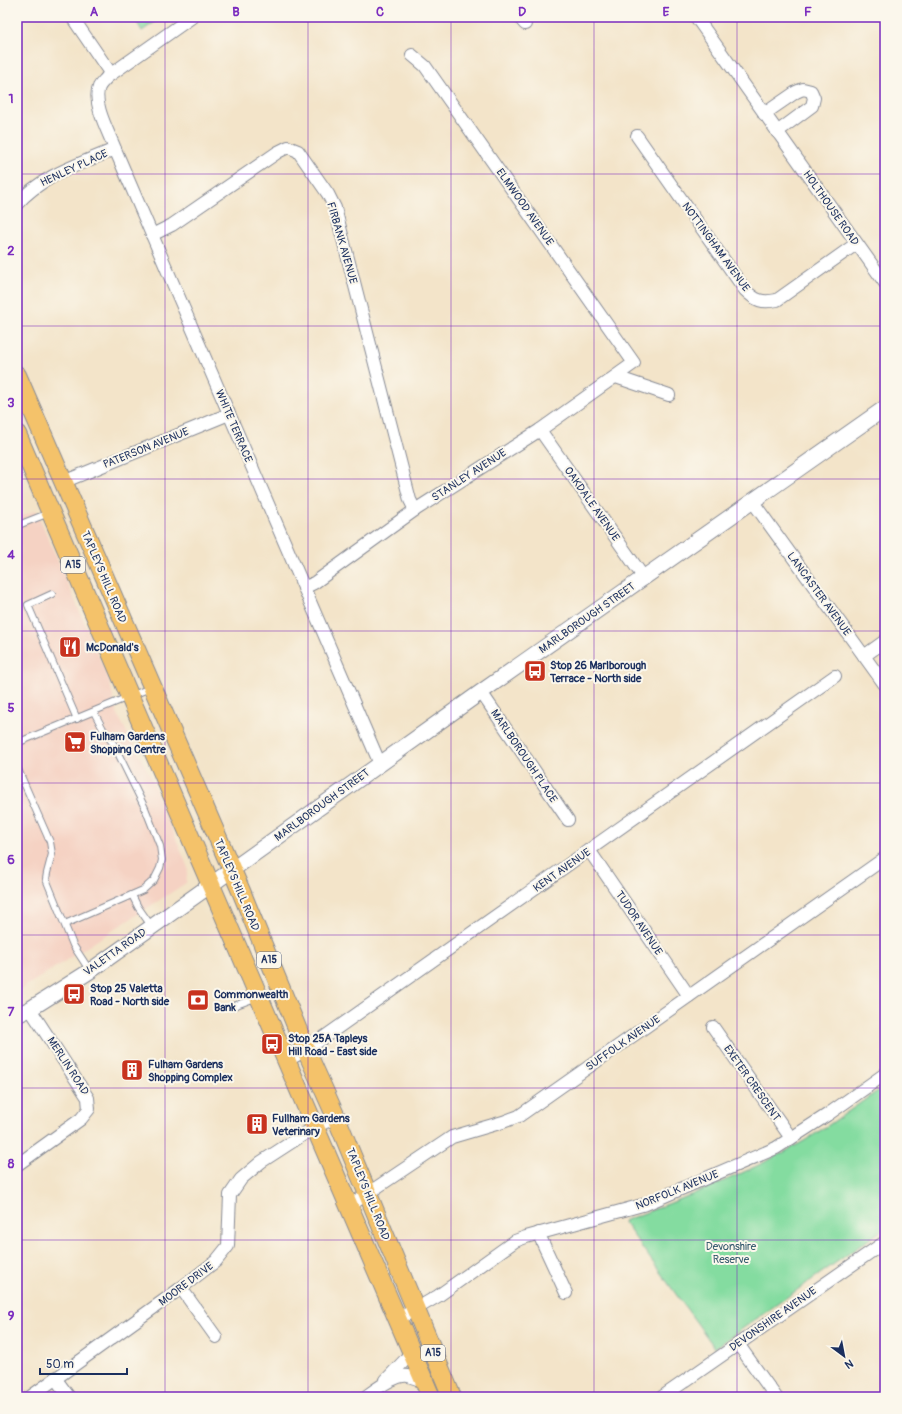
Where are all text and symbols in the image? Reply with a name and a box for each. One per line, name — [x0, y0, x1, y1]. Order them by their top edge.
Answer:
text: A — [90, 4, 99, 20]
text: B — [232, 4, 240, 20]
text: C — [376, 4, 384, 20]
text: D — [518, 4, 526, 20]
text: E — [663, 4, 670, 20]
text: F — [804, 4, 812, 20]
text: 1 — [8, 91, 14, 107]
street label: HENLEY PLACE — [38, 147, 110, 189]
street label: ELMWOOD AVENUE — [494, 166, 557, 248]
street label: HOLTHOUSE ROAD — [800, 168, 862, 248]
street label: NOTTINGHAM AVENUE — [679, 200, 753, 294]
street label: FIRBANK AVENUE — [324, 201, 360, 286]
text: 2 — [7, 243, 15, 259]
street label: WHITE TERRACE — [213, 388, 255, 465]
text: 3 — [7, 395, 15, 411]
street label: PATERSON AVENUE — [101, 425, 191, 471]
street label: STANLEY AVENUE — [429, 446, 509, 504]
street label: OAKDALE AVENUE — [562, 464, 623, 544]
street label: TAPLEYS HILL ROAD — [79, 529, 129, 625]
text: 4 — [7, 547, 15, 563]
street label: LANCASTER AVENUE — [784, 550, 854, 639]
road number: A15 — [61, 557, 85, 573]
street label: MARLBOROUGH STREET — [536, 580, 638, 656]
restaurant icon: McDonald's — [57, 634, 83, 660]
place label: McDonald's — [86, 641, 139, 654]
bus stop icon: Stop 26 Marlborough Terrace - North side — [522, 658, 548, 684]
place label: Stop 26 Marlborough Terrace - North side — [549, 659, 646, 685]
text: 5 — [7, 700, 15, 716]
street label: MARLBOROUGH PLACE — [488, 707, 560, 805]
supermarket icon: Fulham Gardens Shopping Centre — [62, 729, 88, 755]
place label: Fulham Gardens Shopping Centre — [90, 730, 166, 756]
street label: MARLBOROUGH STREET — [272, 766, 372, 844]
street label: TAPLEYS HILL ROAD — [212, 837, 262, 933]
street label: KENT AVENUE — [531, 845, 593, 895]
text: 6 — [7, 852, 15, 868]
street label: TUDOR AVENUE — [613, 888, 665, 958]
street label: VALETTA ROAD — [81, 926, 149, 978]
road number: A15 — [257, 952, 281, 968]
bus stop icon: Stop 25 Valetta Road - North side — [61, 981, 87, 1007]
place label: Stop 25 Valetta Road - North side — [90, 982, 170, 1008]
bank icon: Commonwealth Bank — [185, 987, 211, 1013]
place label: Commonwealth Bank — [214, 988, 288, 1014]
text: 7 — [8, 1004, 15, 1020]
street label: SUFFOLK AVENUE — [583, 1012, 663, 1074]
bus stop icon: Stop 25A Tapleys Hill Road - East side — [259, 1031, 285, 1057]
place label: Stop 25A Tapleys Hill Road - East side — [288, 1032, 378, 1058]
street label: MERLIN ROAD — [44, 1035, 92, 1098]
street label: EXETER CRESCENT — [721, 1042, 783, 1124]
building icon: Fulham Gardens Shopping Complex — [119, 1057, 145, 1083]
place label: Fulham Gardens Shopping Complex — [148, 1058, 233, 1084]
building icon: Fullham Gardens Veterinary — [244, 1111, 270, 1137]
place label: Fullham Gardens Veterinary — [272, 1112, 350, 1138]
street label: TAPLEYS HILL ROAD — [344, 1146, 392, 1242]
text: 8 — [8, 1156, 15, 1172]
street label: NORFOLK AVENUE — [634, 1167, 721, 1213]
park label: Devonshire Reserve — [706, 1240, 757, 1266]
street label: MOORE DRIVE — [156, 1259, 216, 1309]
street label: DEVONSHIRE AVENUE — [727, 1284, 819, 1354]
text: 9 — [8, 1308, 15, 1324]
north arrow — [824, 1336, 864, 1376]
road number: A15 — [421, 1345, 445, 1361]
scale bar — [40, 1350, 127, 1376]
text: 50 m — [46, 1357, 74, 1372]
text: N — [842, 1357, 856, 1372]

